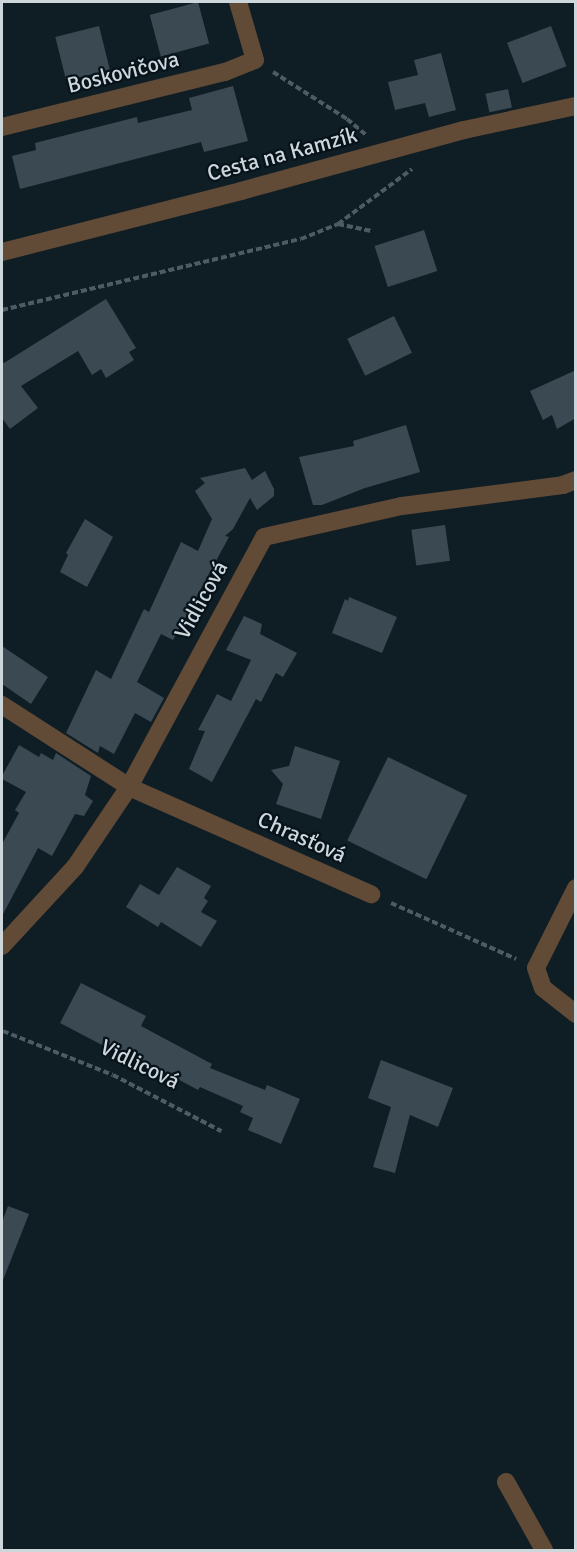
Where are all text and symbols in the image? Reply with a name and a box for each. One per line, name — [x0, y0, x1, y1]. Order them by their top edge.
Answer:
street label: Boskovičova — [64, 45, 182, 99]
street label: Cesta na Kamzík — [204, 121, 360, 187]
street label: Vidlicová — [169, 556, 233, 644]
street label: Chrasťová — [254, 806, 350, 868]
street label: Vidlicová — [96, 1033, 184, 1095]

